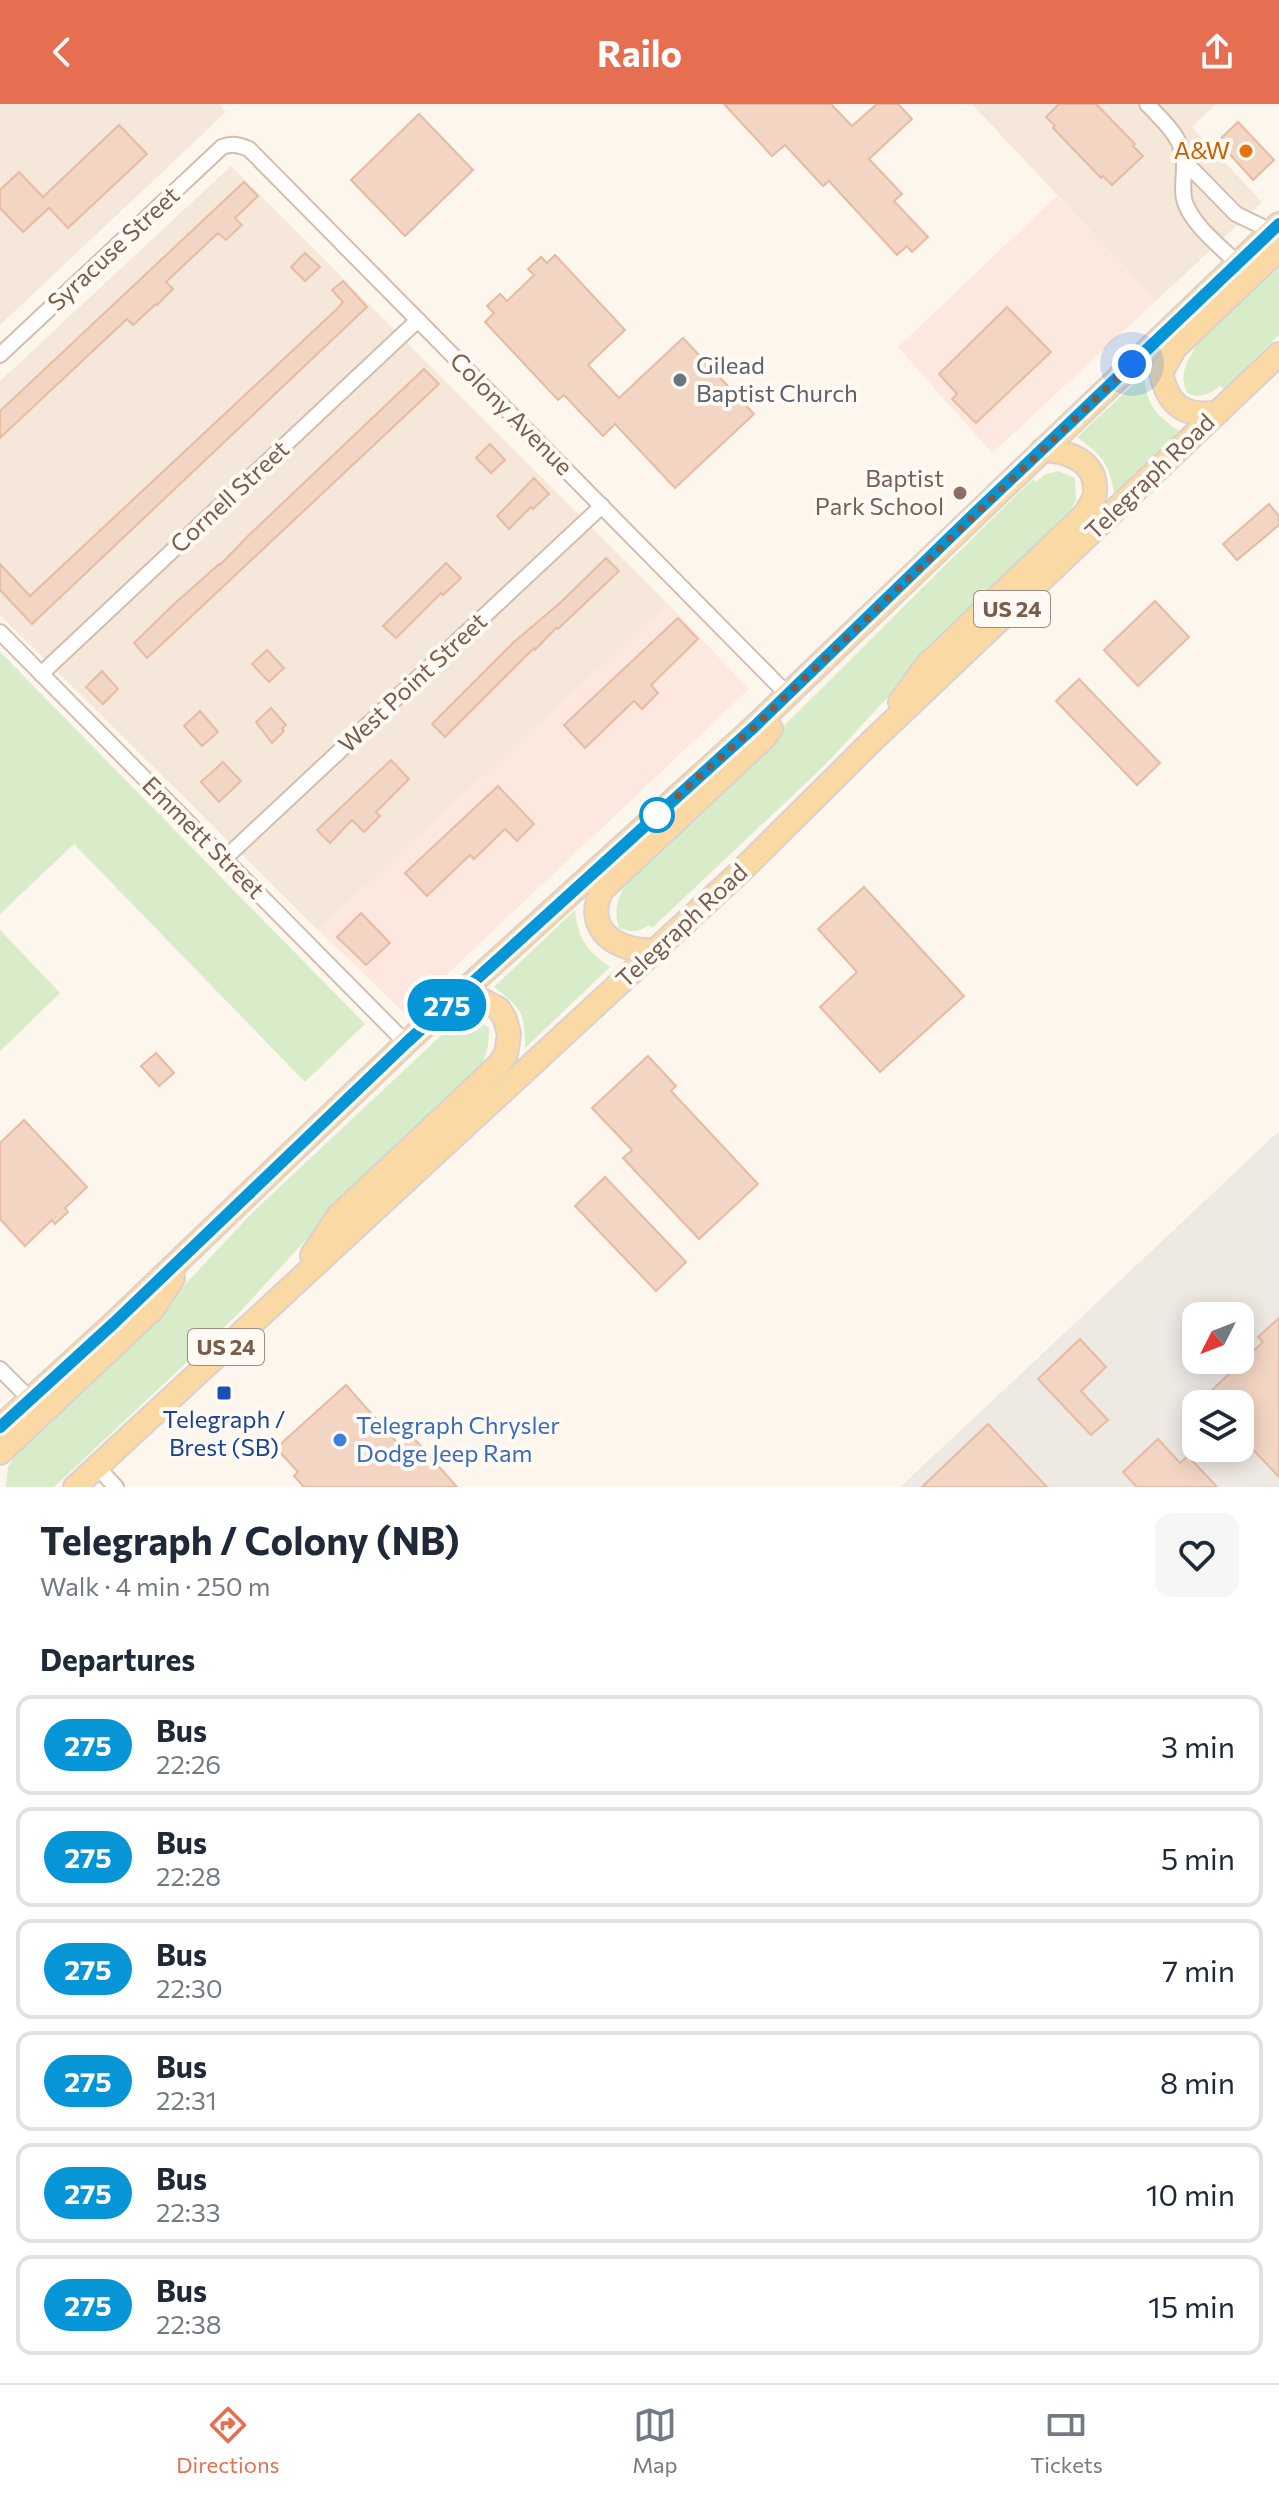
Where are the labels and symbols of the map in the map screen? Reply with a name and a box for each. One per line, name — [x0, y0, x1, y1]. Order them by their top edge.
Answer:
place label: A&W — [1174, 135, 1230, 164]
marker: A&W — [1237, 142, 1255, 160]
street label: Syracuse Street — [41, 180, 185, 316]
your location — [1112, 344, 1152, 384]
street label: Colony Avenue — [445, 346, 579, 480]
place label: Gilead Baptist Church — [696, 350, 858, 407]
marker: Gilead Baptist Church — [671, 371, 689, 389]
street label: Telegraph Road — [1078, 407, 1220, 545]
street label: Cornell Street — [164, 434, 294, 558]
place label: Baptist Park School — [815, 463, 944, 520]
marker: Baptist Park School — [951, 484, 969, 502]
road number: US 24 — [974, 591, 1050, 627]
street label: West Point Street — [332, 606, 492, 758]
street label: Emmett Street — [137, 770, 271, 904]
unlabelled marker — [640, 798, 674, 832]
street label: Telegraph Road — [609, 857, 752, 993]
line badge: 275 — [401, 979, 493, 1031]
north arrow — [1182, 1302, 1254, 1374]
road number: US 24 — [188, 1329, 264, 1365]
marker: Telegraph / Brest (SB) — [215, 1384, 233, 1402]
place label: Telegraph / Brest (SB) — [162, 1404, 286, 1461]
place label: Telegraph Chrysler Dodge Jeep Ram — [356, 1410, 560, 1467]
marker: Telegraph Chrysler Dodge Jeep Ram — [331, 1431, 349, 1449]

